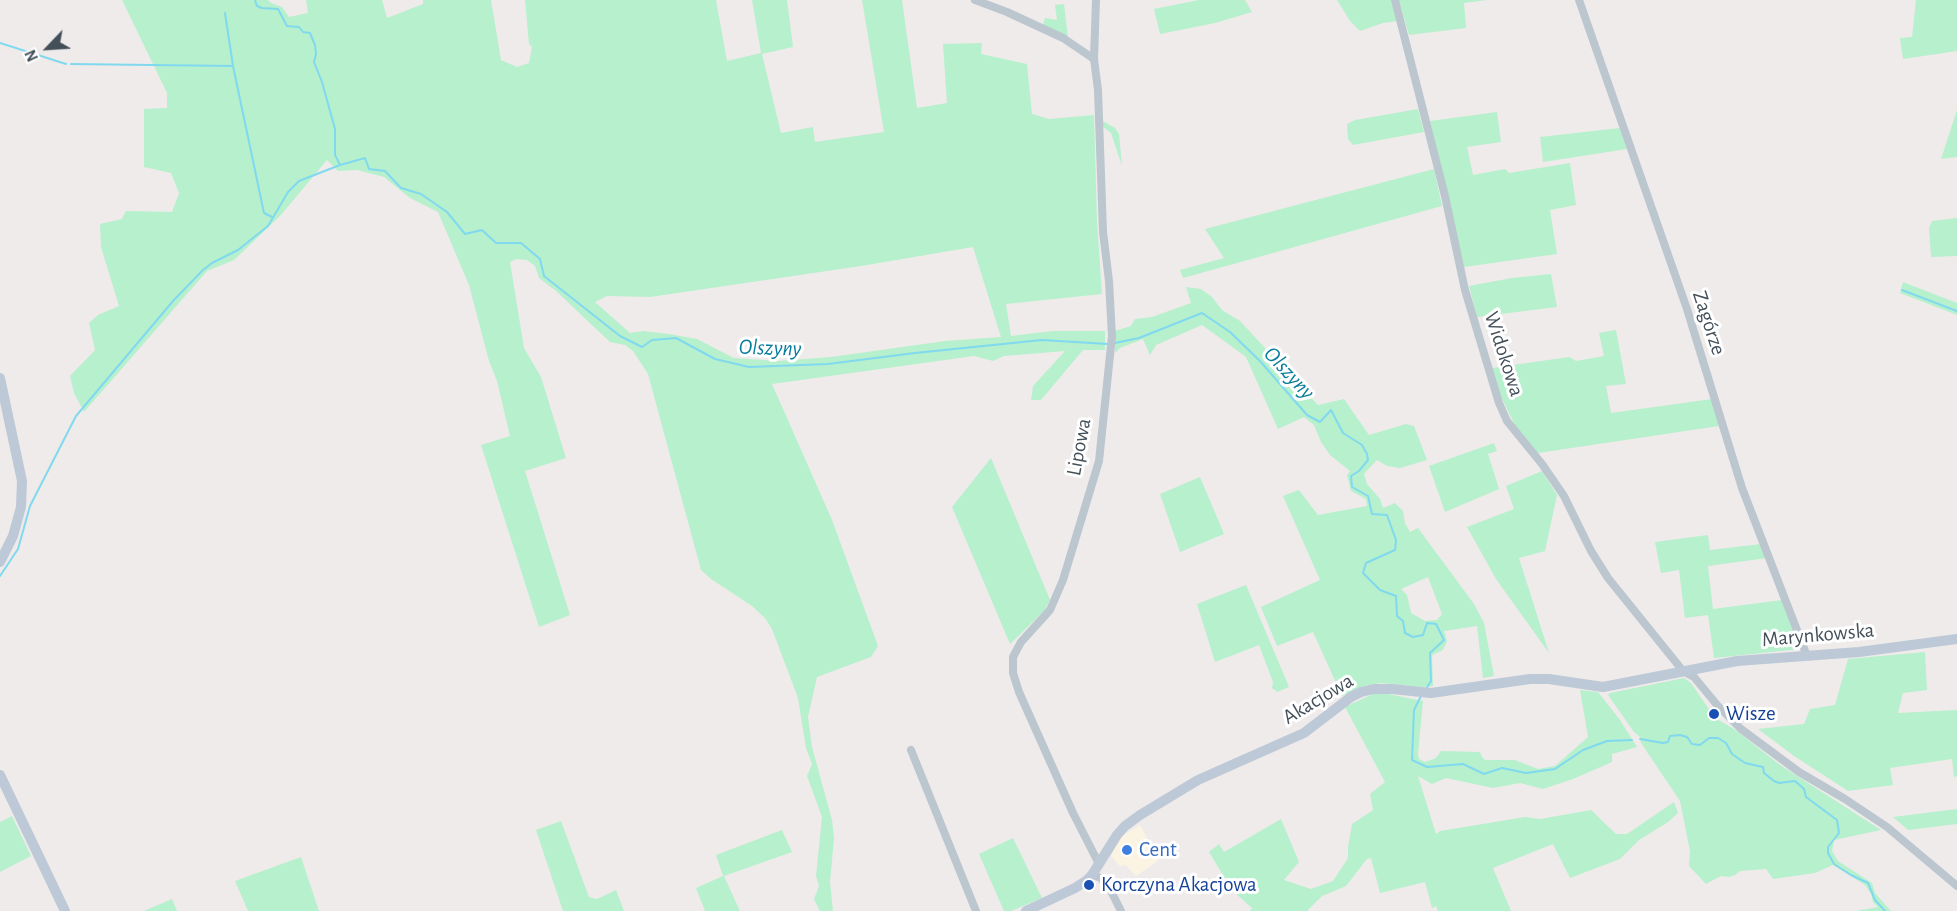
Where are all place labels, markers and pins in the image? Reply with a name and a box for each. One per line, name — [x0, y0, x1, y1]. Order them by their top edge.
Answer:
place label: Wisze — [1726, 701, 1776, 727]
marker: Wisze — [1707, 707, 1721, 721]
place label: Cent — [1139, 837, 1177, 863]
marker: Cent — [1120, 843, 1134, 857]
place label: Korczyna Akacjowa — [1101, 872, 1257, 898]
marker: Korczyna Akacjowa — [1082, 878, 1096, 892]

